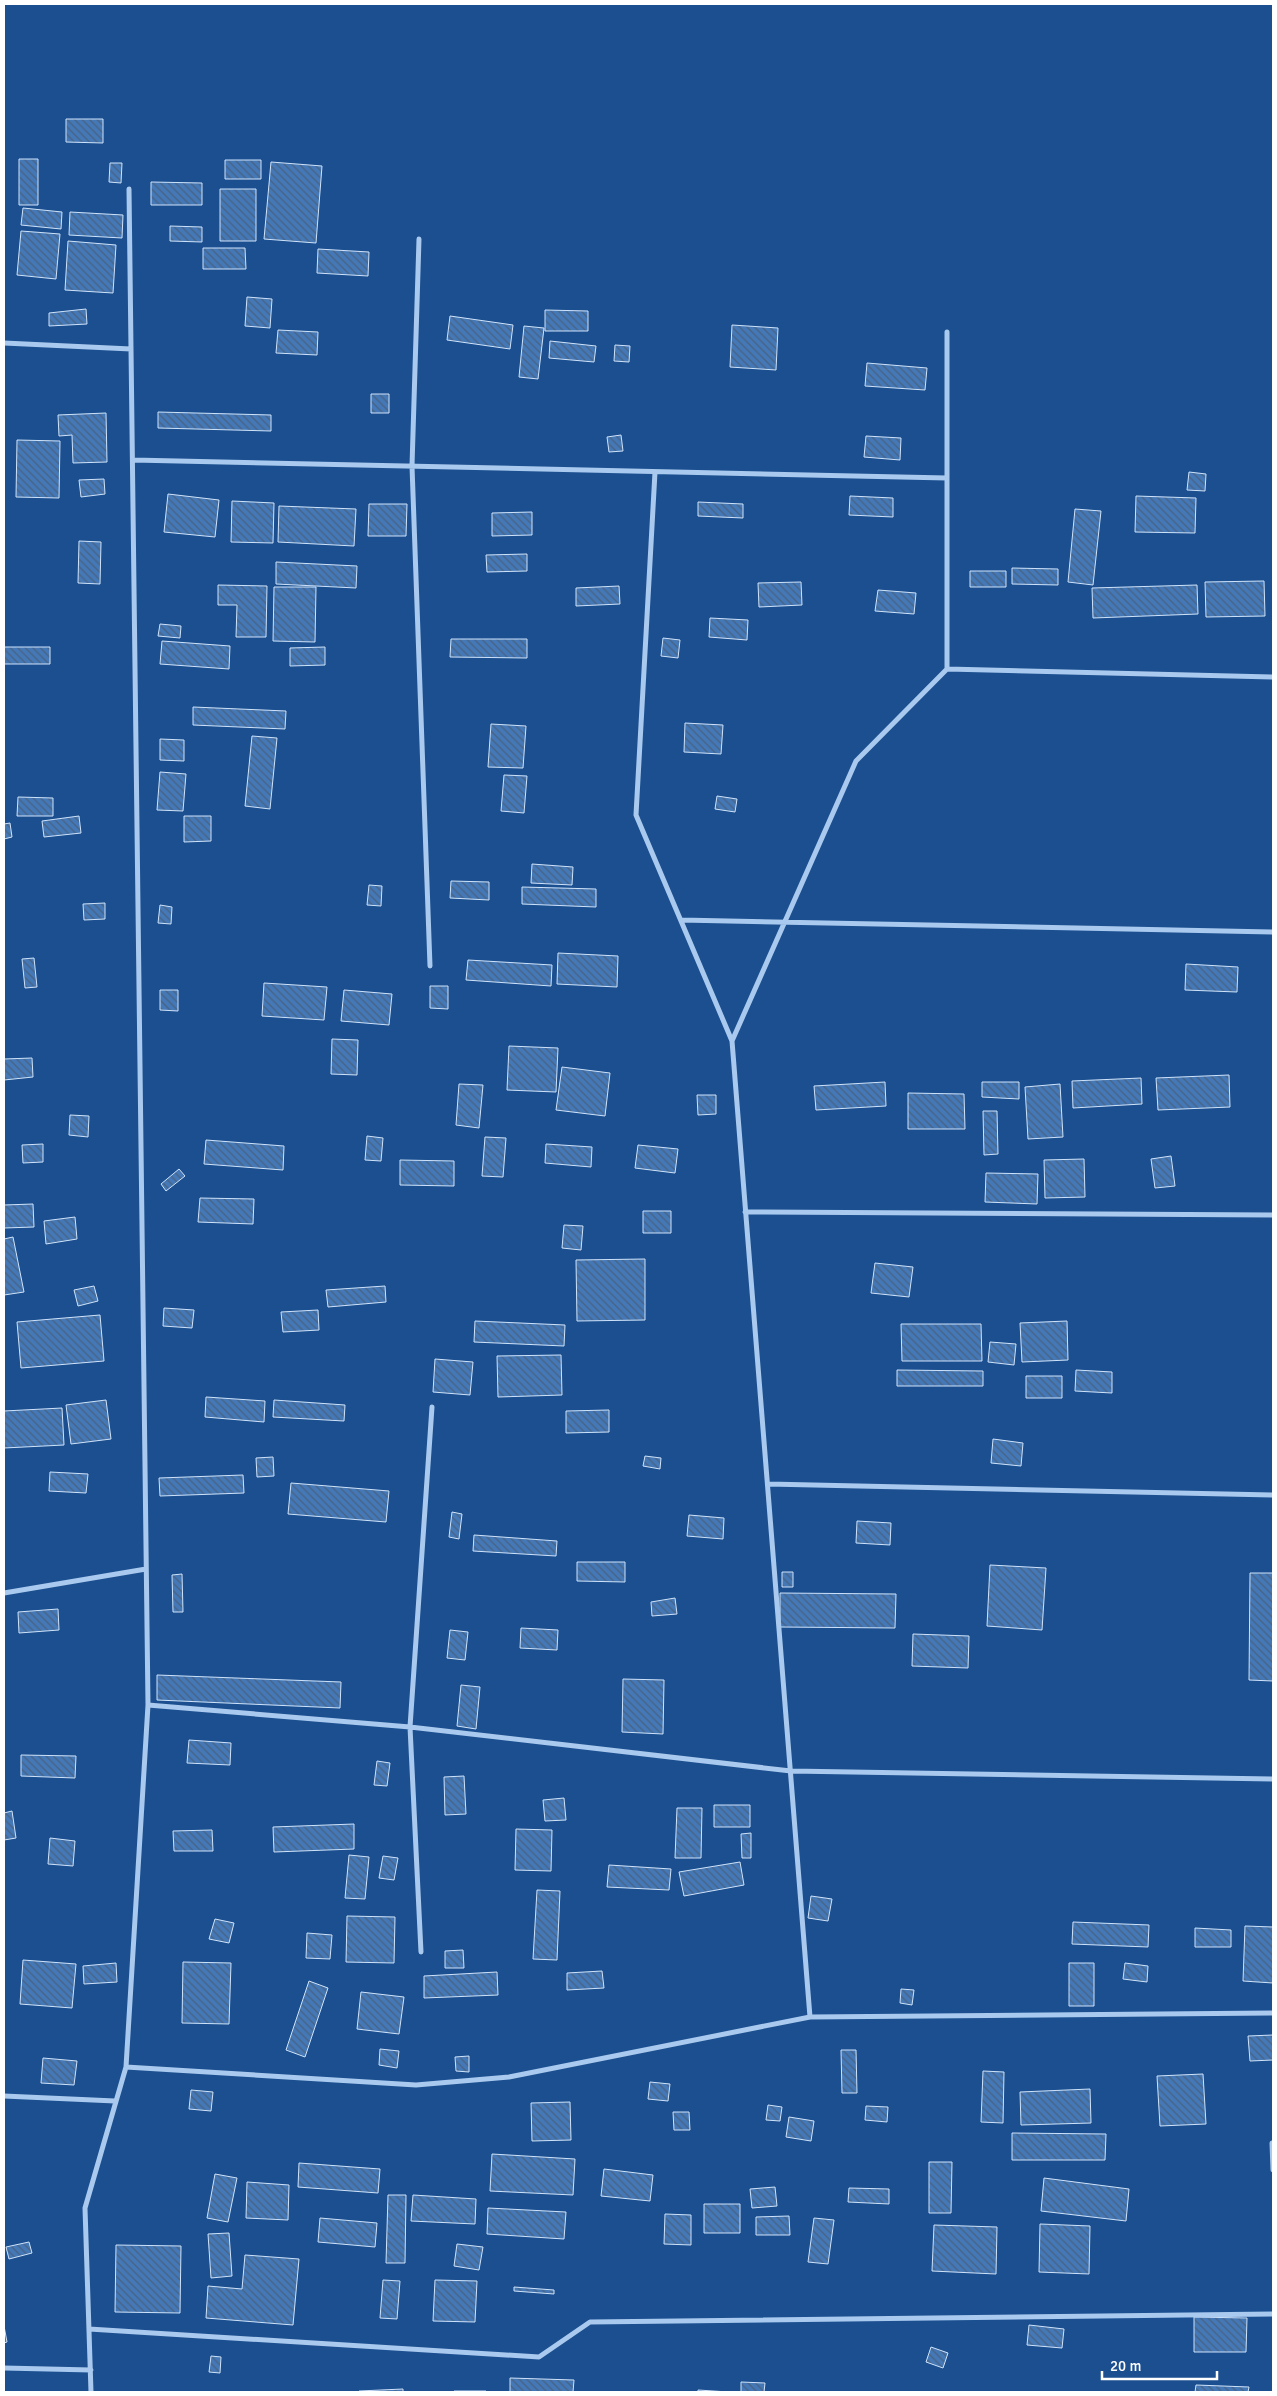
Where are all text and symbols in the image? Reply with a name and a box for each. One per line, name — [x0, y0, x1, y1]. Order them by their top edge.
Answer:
scale bar — [1102, 2348, 1217, 2380]
text: 20 m — [1110, 2357, 1141, 2375]

